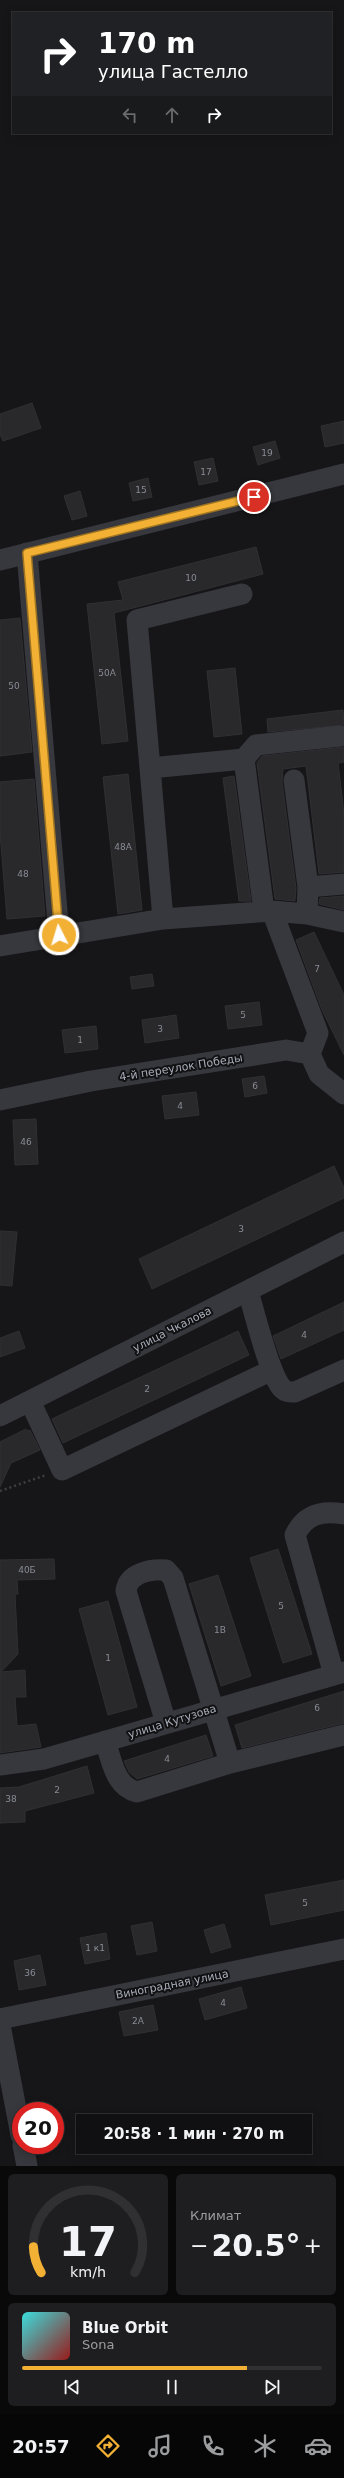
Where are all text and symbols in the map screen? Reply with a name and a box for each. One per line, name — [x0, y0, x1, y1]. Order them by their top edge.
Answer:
text: 170 m — [98, 27, 195, 60]
icon: right — [32, 28, 84, 80]
text: улица Гастелло — [98, 61, 248, 82]
icon: left — [119, 104, 141, 126]
icon: ahead — [161, 104, 183, 126]
icon: right — [203, 104, 225, 126]
house number: 19 — [261, 448, 273, 458]
house number: 17 — [200, 467, 212, 477]
pin — [237, 480, 271, 514]
house number: 15 — [135, 485, 147, 495]
icon: arrive — [243, 486, 265, 508]
house number: 10 — [185, 573, 197, 583]
house number: 50А — [98, 668, 117, 678]
house number: 50 — [8, 681, 20, 691]
house number: 48А — [114, 842, 133, 852]
house number: 48 — [17, 869, 29, 879]
position arrow — [38, 914, 80, 956]
house number: 7 — [314, 964, 320, 974]
house number: 5 — [240, 1010, 246, 1020]
house number: 3 — [157, 1024, 163, 1034]
house number: 1 — [77, 1035, 83, 1045]
street label: 4-й переулок Победы — [119, 1051, 244, 1084]
house number: 6 — [252, 1081, 258, 1091]
house number: 4 — [177, 1101, 183, 1111]
house number: 46 — [20, 1137, 32, 1147]
house number: 3 — [238, 1224, 244, 1234]
street label: улица Чкалова — [131, 1304, 214, 1355]
house number: 4 — [301, 1330, 307, 1340]
house number: 2 — [144, 1384, 150, 1394]
house number: 40Б — [18, 1565, 36, 1575]
house number: 5 — [278, 1601, 284, 1611]
house number: 1В — [214, 1625, 226, 1635]
house number: 1 — [105, 1653, 111, 1663]
street label: улица Кутузова — [127, 1702, 218, 1741]
house number: 6 — [314, 1703, 320, 1713]
house number: 4 — [164, 1754, 170, 1764]
house number: 2 — [54, 1785, 60, 1795]
house number: 38 — [5, 1794, 17, 1804]
house number: 5 — [302, 1898, 308, 1908]
house number: 1 к1 — [85, 1943, 105, 1953]
street label: Виноградная улица — [115, 1967, 230, 2002]
house number: 36 — [24, 1968, 36, 1978]
house number: 4 — [220, 1998, 226, 2008]
house number: 2А — [132, 2016, 145, 2026]
speed limit sign: 20 — [12, 2102, 64, 2154]
text: 20:58 · 1 мин · 270 m — [104, 2125, 285, 2143]
text: Климат — [190, 2208, 241, 2223]
text: 17 — [59, 2216, 117, 2265]
text: 20.5° — [211, 2228, 301, 2263]
text: − — [190, 2233, 208, 2258]
text: + — [304, 2233, 322, 2258]
text: km/h — [70, 2263, 106, 2279]
text: Blue Orbit — [82, 2319, 168, 2337]
text: Sona — [82, 2337, 114, 2352]
icon: previous — [61, 2376, 83, 2398]
icon: pause — [161, 2376, 183, 2398]
icon: next — [261, 2376, 283, 2398]
icon: directions — [94, 2432, 122, 2460]
icon: music — [146, 2432, 174, 2460]
icon: phone — [199, 2432, 227, 2460]
icon: climate — [251, 2432, 279, 2460]
icon: car — [304, 2432, 332, 2460]
text: 20:57 — [12, 2436, 70, 2457]

